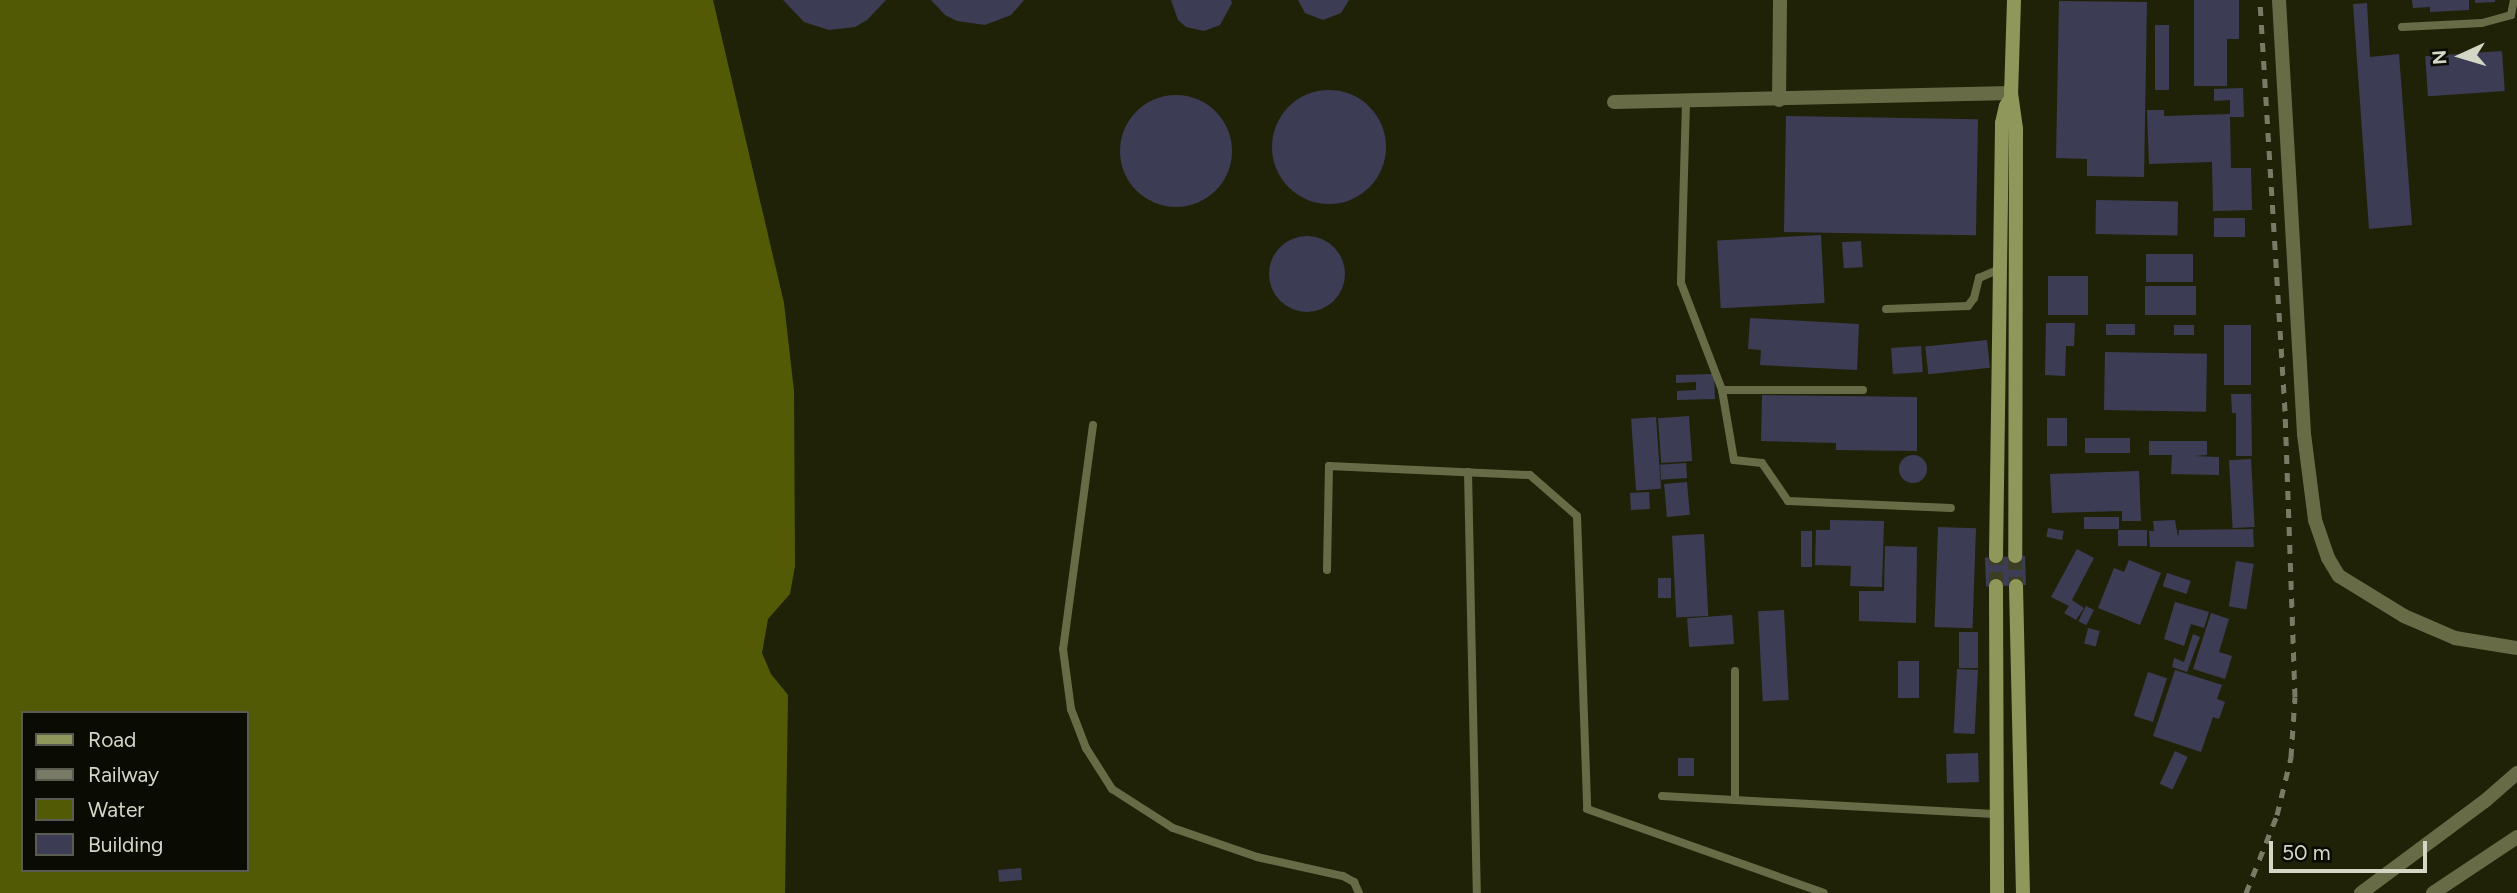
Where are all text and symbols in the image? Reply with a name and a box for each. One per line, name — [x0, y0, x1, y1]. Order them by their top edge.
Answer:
north arrow — [2426, 21, 2496, 91]
text: N — [2428, 49, 2452, 66]
legend — [21, 711, 248, 872]
text: Road — [88, 727, 136, 752]
text: Railway — [88, 762, 159, 787]
text: Water — [88, 797, 144, 822]
scale bar — [2272, 826, 2430, 870]
text: Building — [88, 832, 163, 857]
text: 50 m — [2282, 840, 2331, 865]

